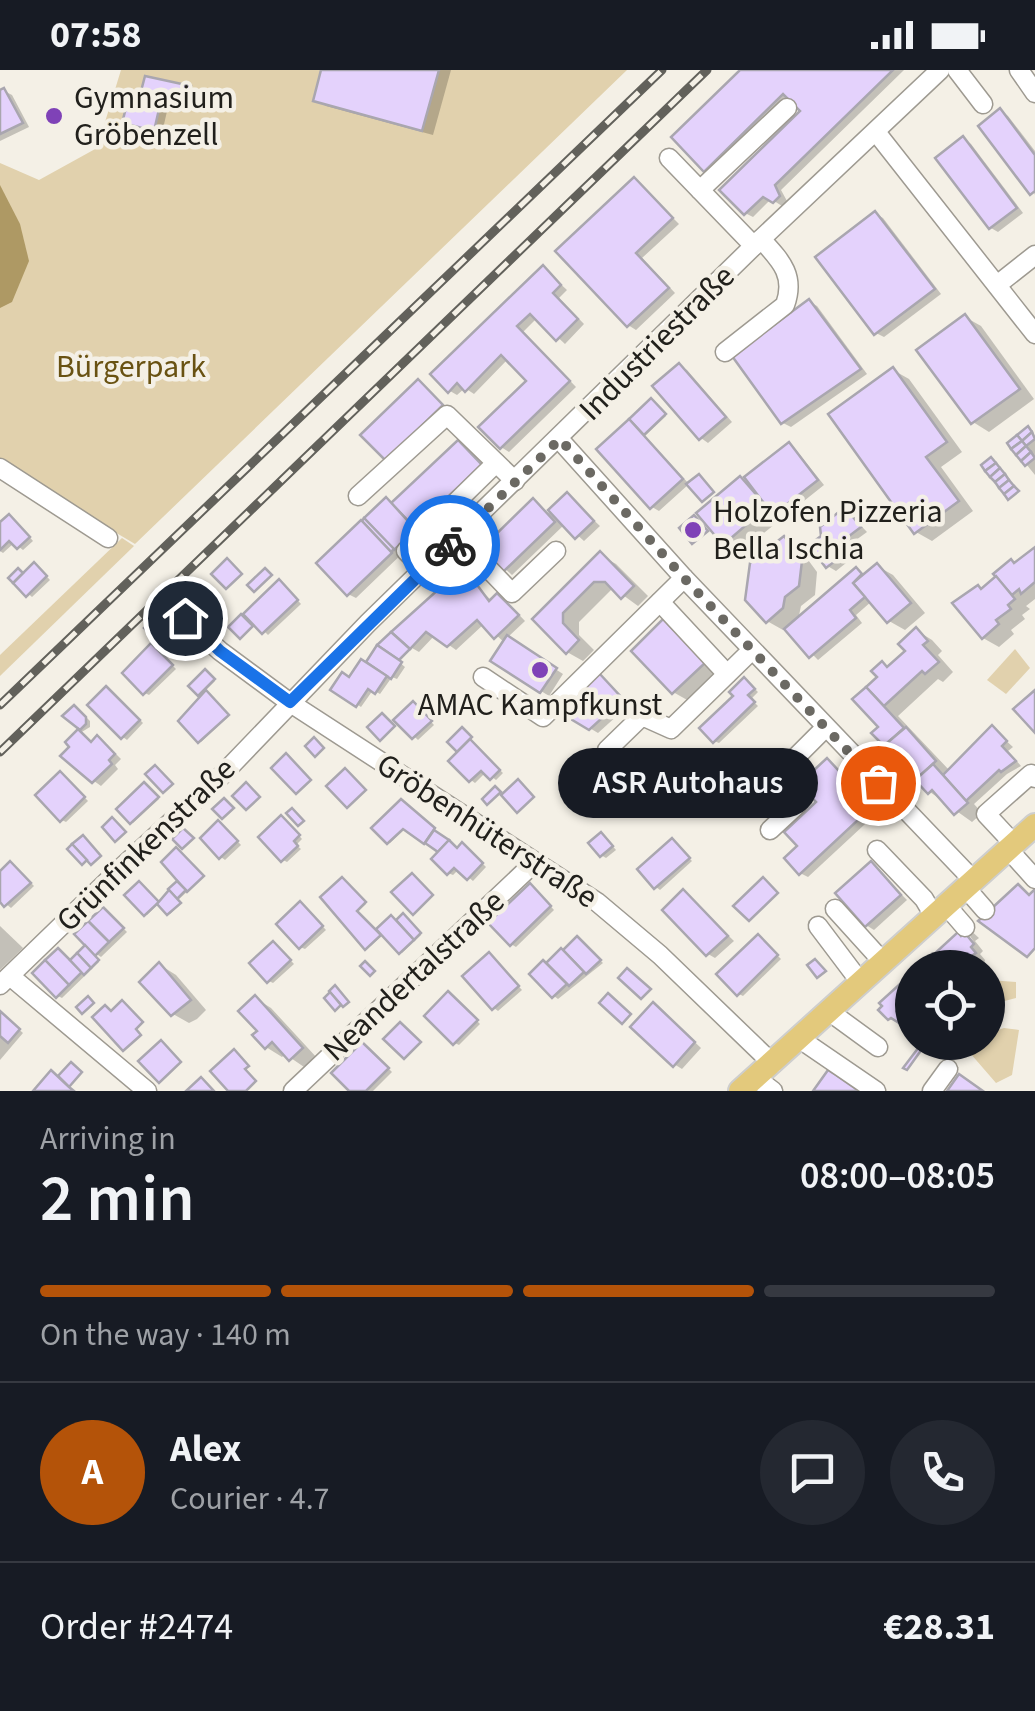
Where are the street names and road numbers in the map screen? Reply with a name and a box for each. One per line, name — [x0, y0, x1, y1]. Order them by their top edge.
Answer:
street label: Industriestraße — [569, 255, 745, 431]
street label: Gröbenhüterstraße — [367, 742, 607, 920]
street label: Grünfinkenstraße — [46, 747, 246, 943]
street label: Neandertalstraße — [313, 880, 515, 1072]

